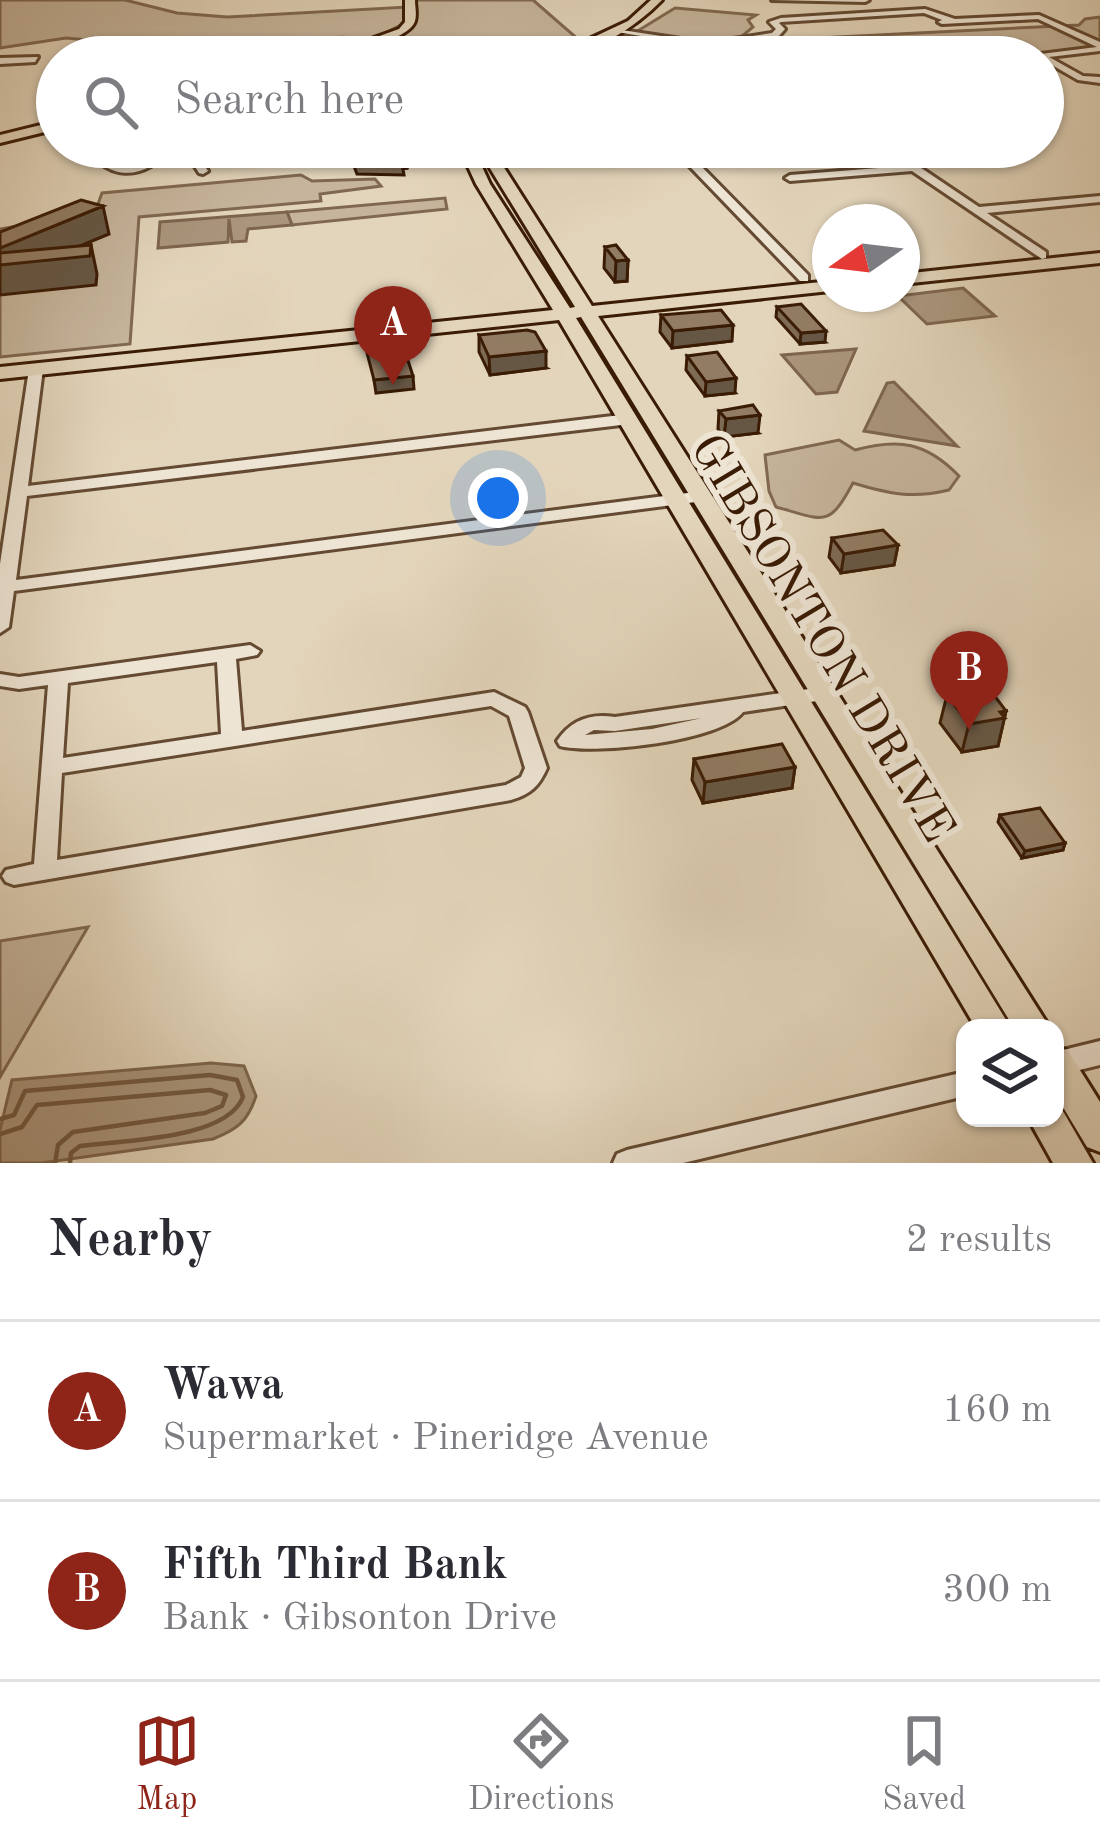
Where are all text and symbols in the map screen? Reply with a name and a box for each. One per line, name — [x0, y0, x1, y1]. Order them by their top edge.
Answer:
search box — [36, 36, 1064, 168]
icon: search — [78, 69, 144, 135]
text: Search here — [174, 79, 404, 124]
north arrow — [812, 204, 920, 312]
pin: A — [354, 286, 432, 385]
street label: GIBSONTON DRIVE — [680, 427, 962, 851]
your location — [468, 468, 528, 528]
pin: B — [930, 631, 1008, 730]
map controls — [956, 1019, 1064, 1127]
button: layers — [956, 1019, 1064, 1127]
text: Nearby — [48, 1216, 213, 1267]
text: 2 results — [906, 1221, 1052, 1260]
text: Wawa — [162, 1364, 284, 1409]
text: A — [72, 1391, 102, 1430]
text: 160 m — [942, 1391, 1052, 1430]
text: Supermarket · Pineridge Avenue — [162, 1419, 709, 1458]
text: Fifth Third Bank — [162, 1544, 508, 1589]
text: B — [73, 1571, 101, 1610]
text: 300 m — [942, 1571, 1052, 1610]
text: Bank · Gibsonton Drive — [162, 1599, 557, 1638]
tab: Map — [134, 1708, 200, 1821]
tab: Directions — [468, 1708, 614, 1821]
tab: Saved — [882, 1708, 966, 1821]

